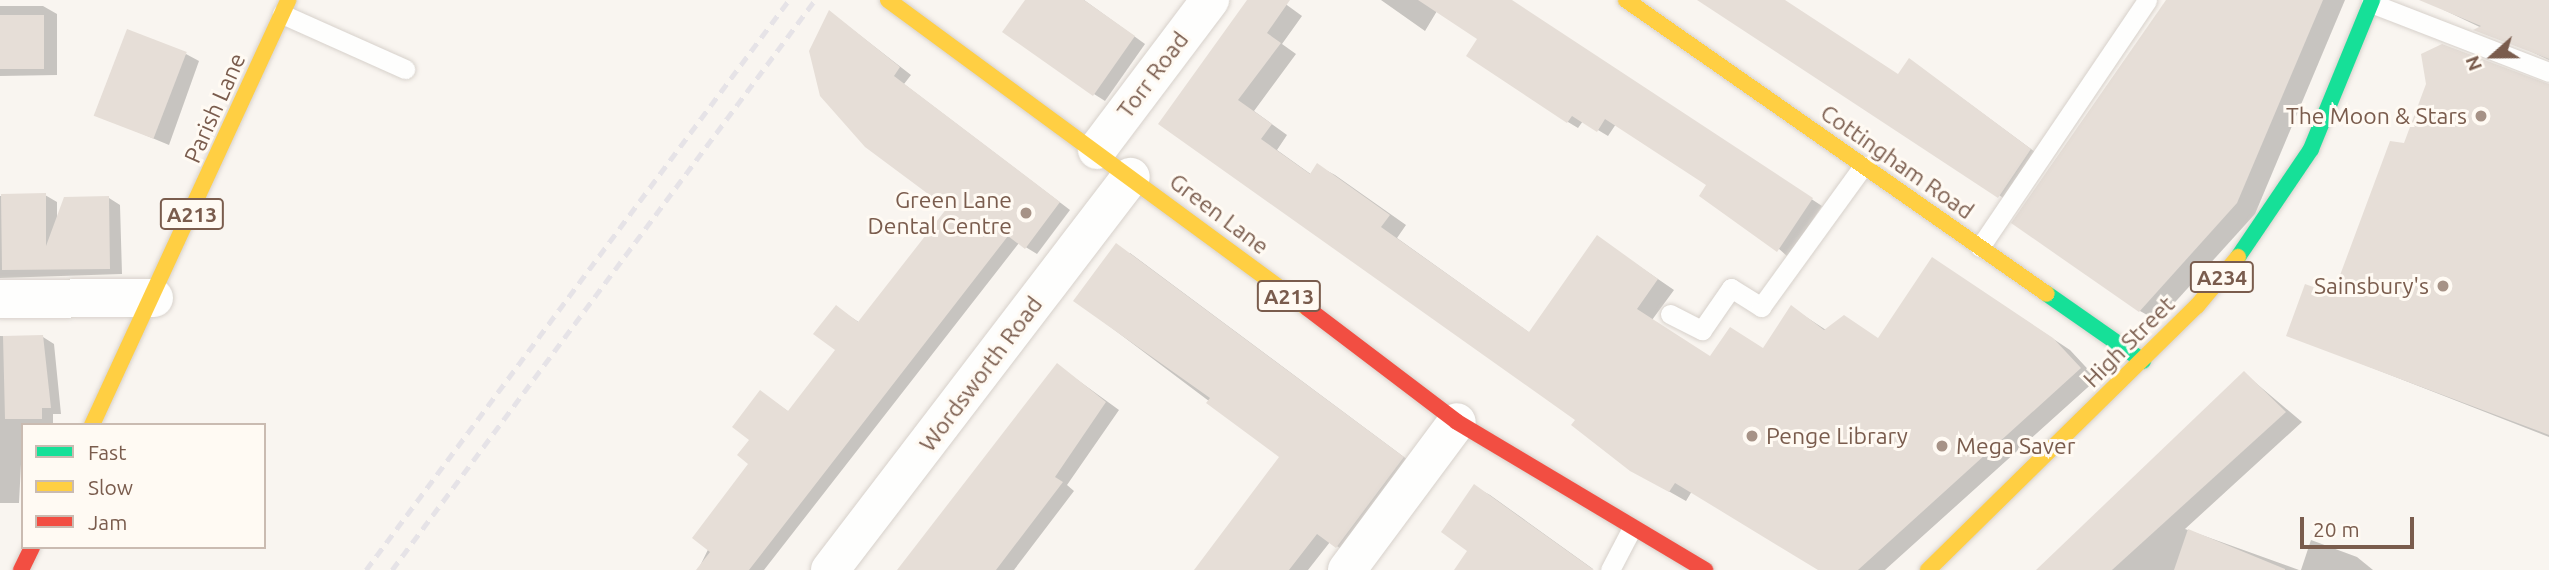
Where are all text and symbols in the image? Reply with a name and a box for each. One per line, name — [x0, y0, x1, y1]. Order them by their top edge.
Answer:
north arrow — [2458, 21, 2528, 91]
street label: Torr Road — [1112, 26, 1194, 124]
street label: Parish Lane — [179, 49, 251, 167]
text: N — [2461, 53, 2486, 74]
street label: Cottingham Road — [1815, 99, 1979, 225]
place label: The Moon & Stars — [2286, 102, 2467, 130]
marker: The Moon & Stars — [2473, 108, 2489, 124]
street label: Green Lane — [1164, 168, 1274, 260]
place label: Green Lane Dental Centre — [867, 186, 1012, 240]
road number: A213 — [159, 196, 225, 232]
marker: Green Lane Dental Centre — [1018, 205, 1034, 221]
road number: A234 — [2189, 260, 2255, 294]
place label: Sainsbury's — [2314, 272, 2429, 300]
road number: A213 — [1256, 278, 1322, 314]
marker: Sainsbury's — [2435, 278, 2451, 294]
street label: Wordsworth Road — [914, 291, 1048, 457]
street label: High Street — [2078, 291, 2180, 393]
place label: Penge Library — [1766, 422, 1908, 450]
legend — [21, 423, 266, 549]
marker: Penge Library — [1744, 428, 1760, 444]
place label: Mega Saver — [1956, 432, 2075, 460]
marker: Mega Saver — [1934, 438, 1950, 454]
text: Fast — [88, 440, 126, 464]
text: Slow — [88, 475, 133, 499]
scale bar — [2304, 504, 2418, 548]
text: Jam — [88, 510, 127, 534]
text: 20 m — [2313, 517, 2360, 541]

